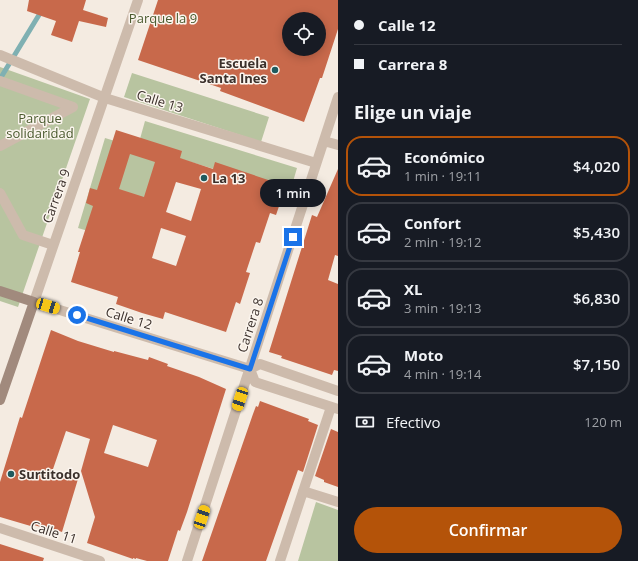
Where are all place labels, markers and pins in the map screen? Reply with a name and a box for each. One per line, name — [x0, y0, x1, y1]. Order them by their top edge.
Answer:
place label: Escuela Santa Ines — [200, 54, 267, 87]
marker: Escuela Santa Ines — [270, 65, 280, 75]
place label: La 13 — [212, 169, 245, 187]
marker: La 13 — [199, 173, 209, 183]
place label: Surtitodo — [19, 465, 80, 483]
marker: Surtitodo — [6, 469, 16, 479]

